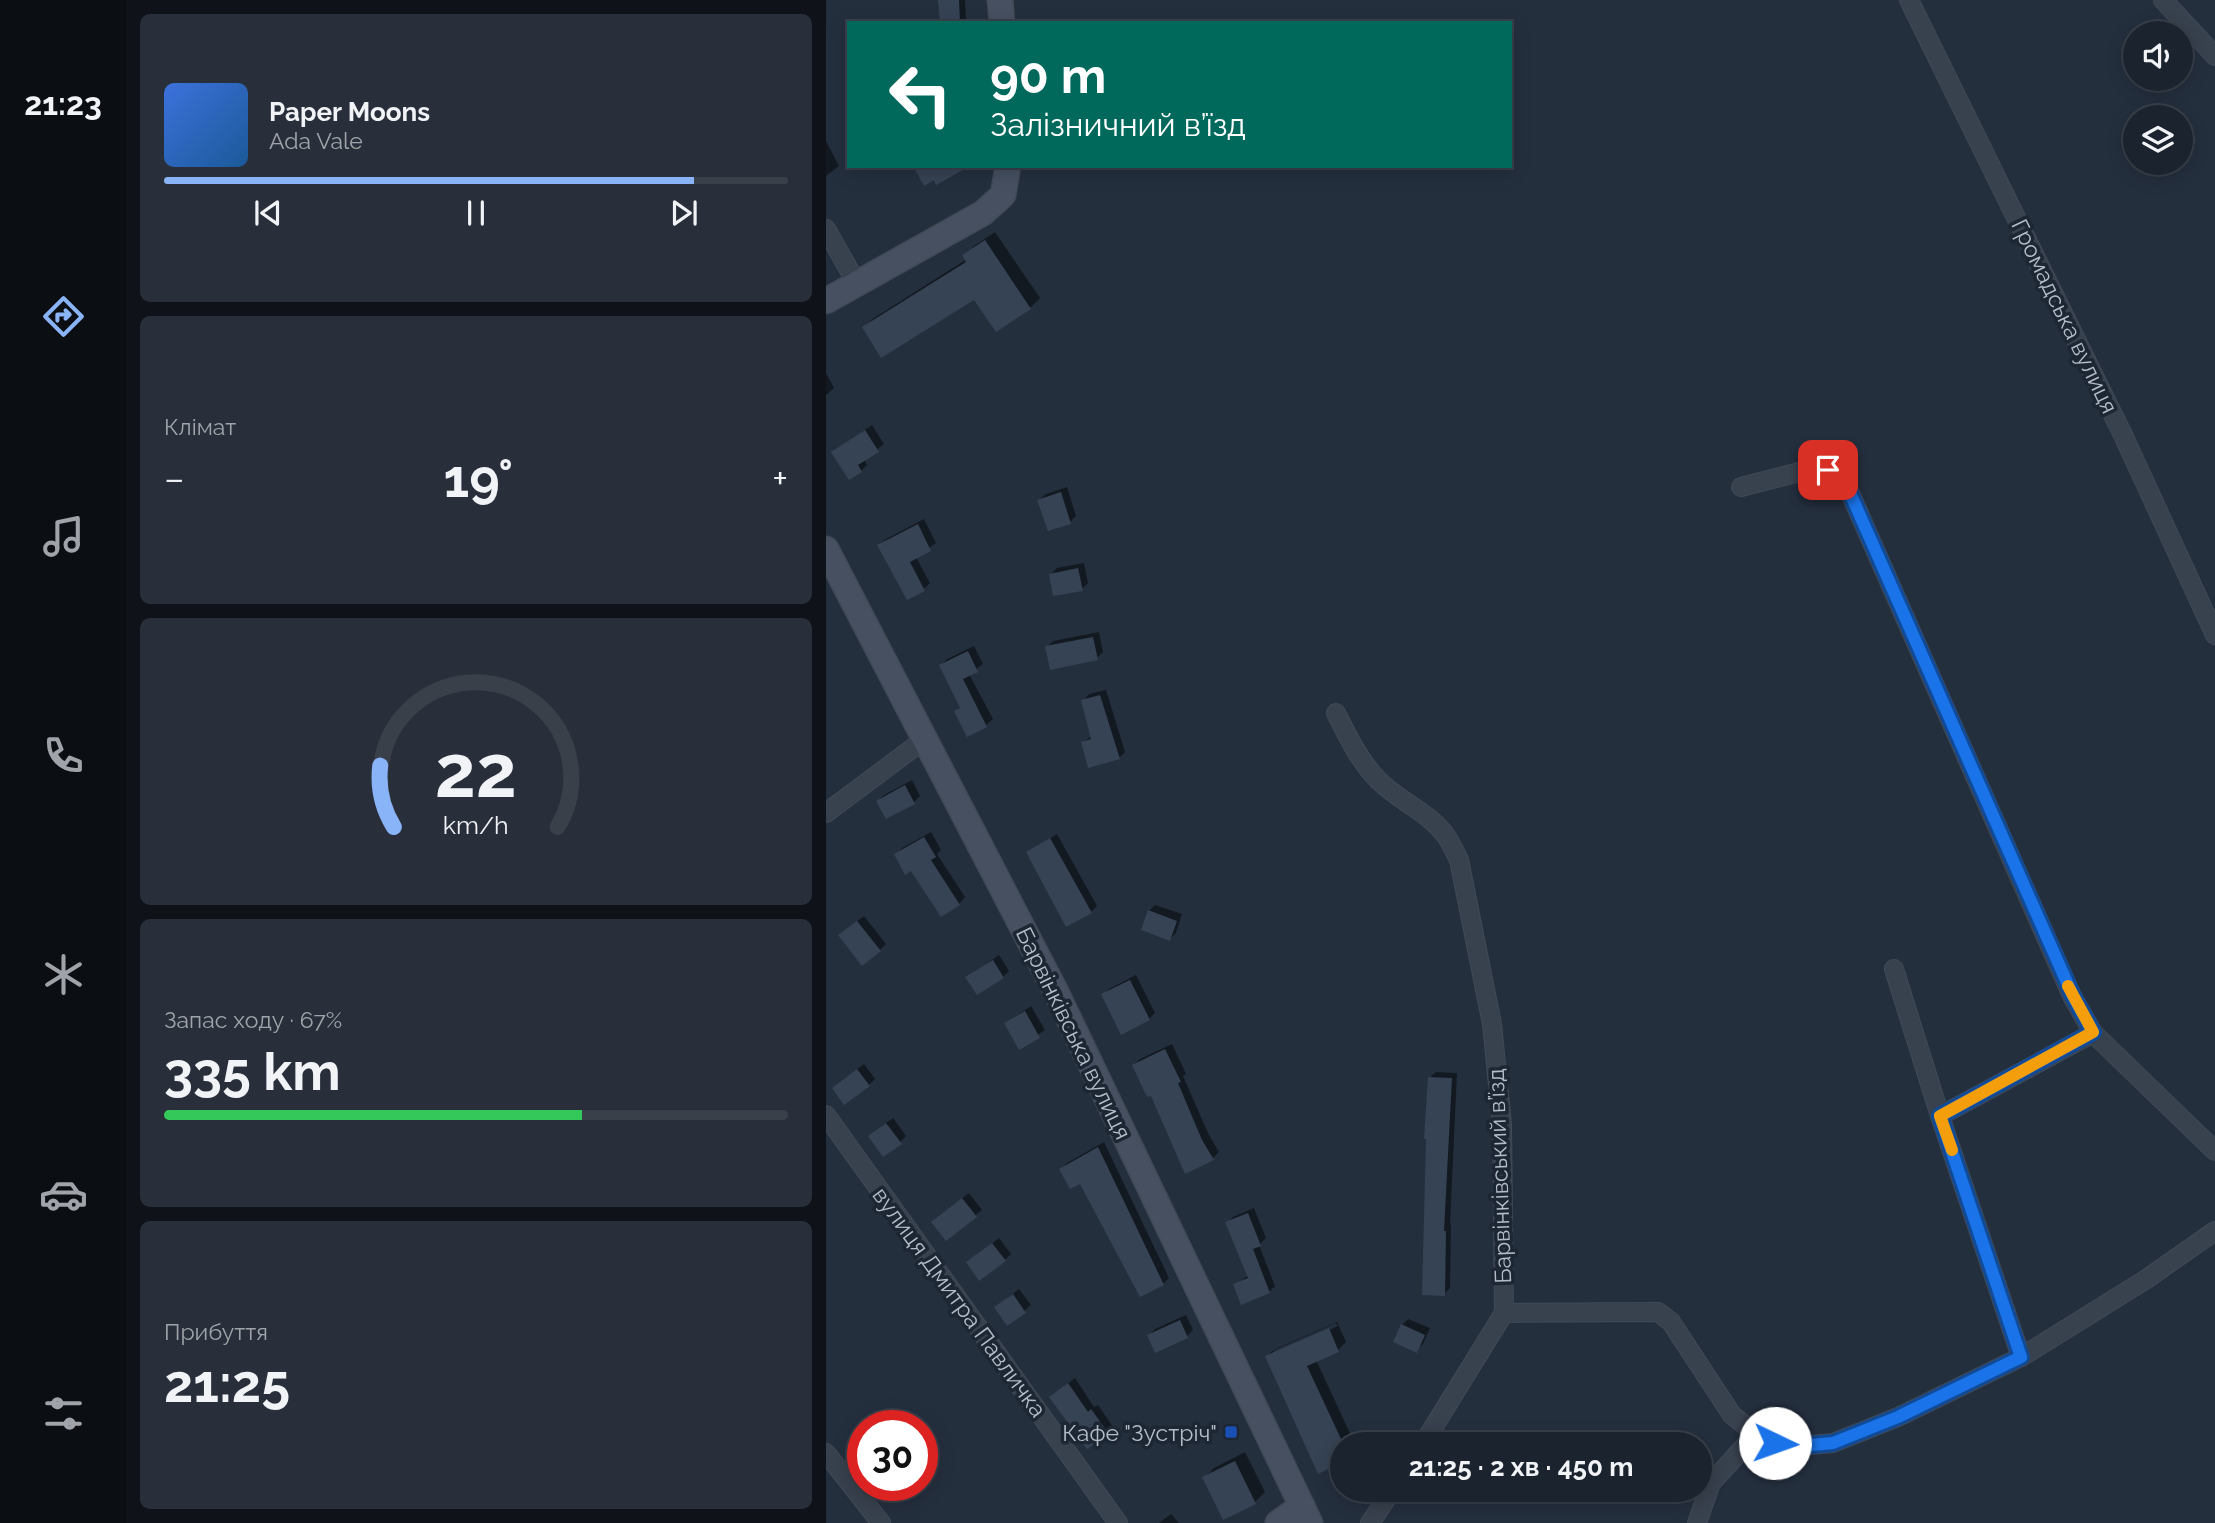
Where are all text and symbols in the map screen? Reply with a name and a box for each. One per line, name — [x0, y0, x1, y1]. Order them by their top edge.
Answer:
map controls — [2123, 21, 2193, 175]
button: sound — [2123, 21, 2193, 91]
text: 90 m — [990, 47, 1106, 104]
icon: left — [875, 49, 966, 140]
text: 21:23 — [24, 85, 102, 122]
text: Paper Moons — [269, 97, 430, 127]
button: layers — [2123, 105, 2193, 175]
text: Залізничний в’їзд — [990, 106, 1246, 143]
text: Ada Vale — [269, 127, 363, 154]
icon: previous — [249, 194, 287, 232]
icon: pause — [457, 194, 495, 232]
icon: next — [665, 194, 703, 232]
street label: Громадська вулиця — [2006, 215, 2124, 417]
icon: directions — [39, 292, 88, 341]
text: Клімат — [164, 413, 236, 440]
pin — [1798, 440, 1858, 500]
text: 19° — [444, 448, 513, 509]
icon: arrive — [1809, 451, 1847, 489]
text: − — [164, 456, 184, 501]
text: + — [772, 456, 788, 501]
icon: music — [39, 512, 88, 561]
text: 22 — [435, 730, 517, 815]
icon: phone — [39, 731, 88, 780]
text: km/h — [443, 810, 509, 840]
street label: Барвінківська вулиця — [1011, 923, 1137, 1143]
icon: climate — [39, 950, 88, 999]
text: Запас ходу · 67% — [164, 1006, 342, 1033]
text: 335 km — [164, 1041, 341, 1102]
street label: Барвінківський в’їзд — [1482, 1068, 1516, 1284]
icon: car — [39, 1170, 88, 1219]
street label: вулиця Дмитра Павличка — [868, 1182, 1052, 1422]
text: Прибуття — [164, 1318, 268, 1345]
text: 21:25 — [164, 1353, 290, 1414]
icon: filters — [39, 1389, 88, 1438]
position arrow — [1738, 1406, 1812, 1480]
speed limit sign: 30 — [847, 1410, 938, 1501]
place label: Кафе "Зустріч" — [1062, 1419, 1217, 1446]
marker: Кафе "Зустріч" — [1223, 1424, 1239, 1440]
text: 21:25 · 2 хв · 450 m — [1409, 1452, 1633, 1482]

